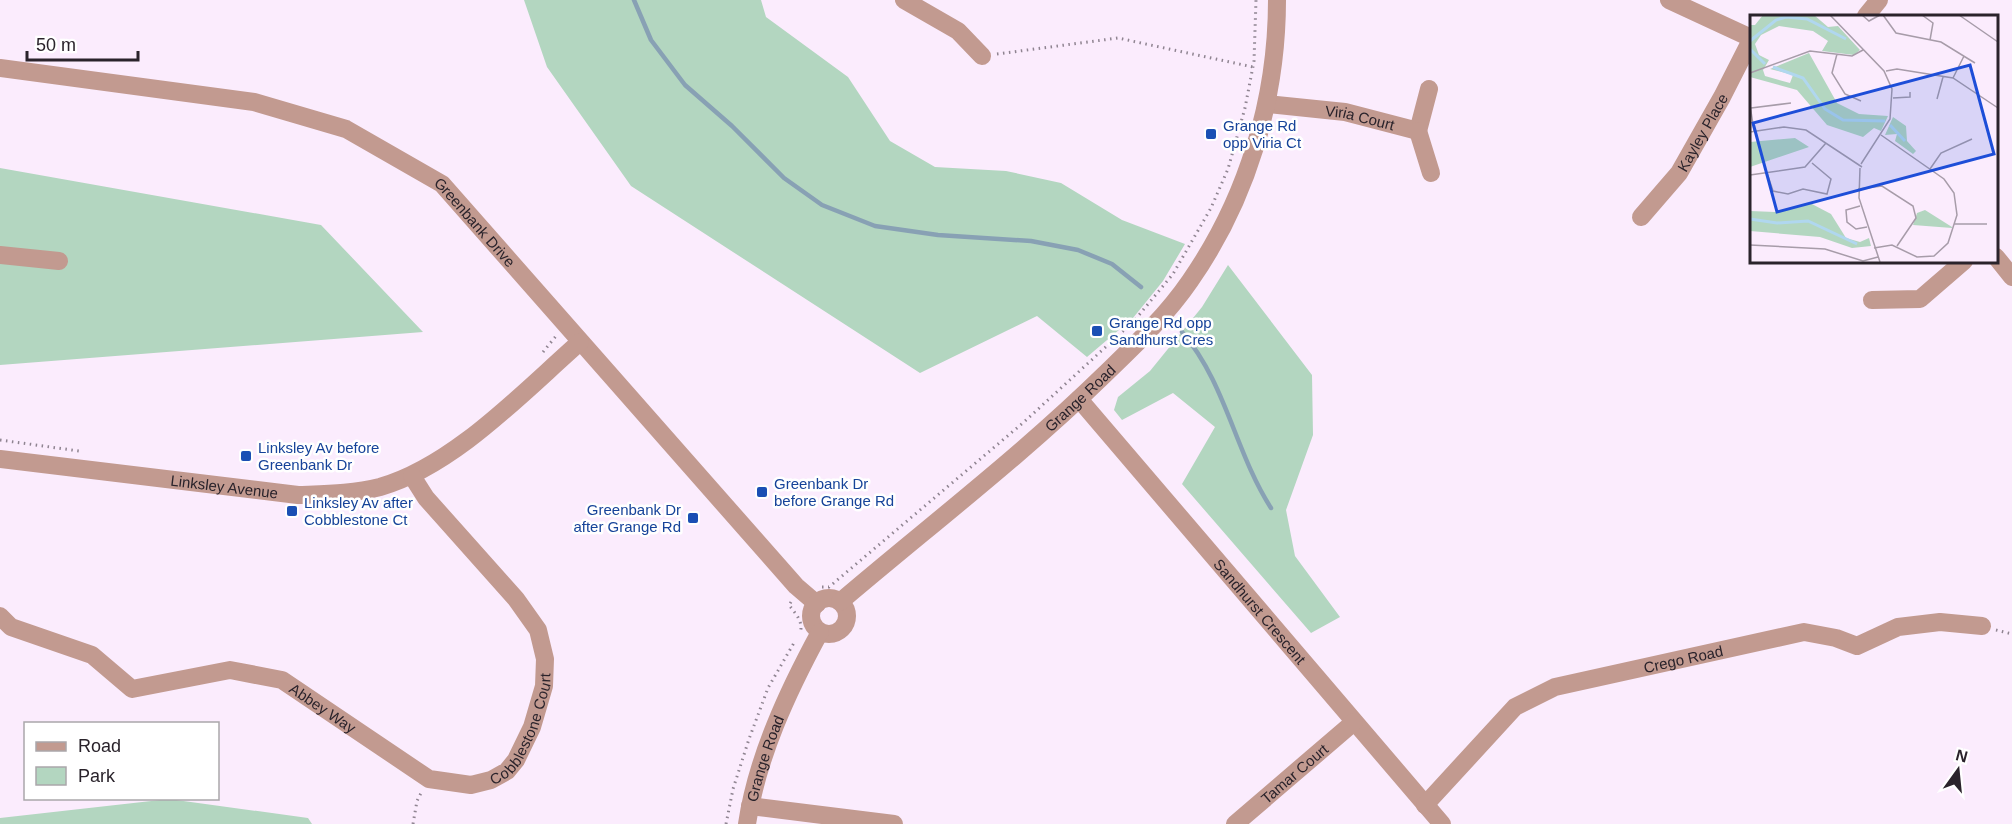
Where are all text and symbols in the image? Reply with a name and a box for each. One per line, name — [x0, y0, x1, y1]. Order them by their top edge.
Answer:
inset map — [1750, 15, 1997, 262]
scale bar — [27, 24, 138, 62]
text: 50 m — [36, 35, 76, 55]
street label: Kayley Place — [1673, 90, 1731, 174]
street label: Viria Court — [1325, 102, 1397, 133]
place label: Grange Rd opp Viria Ct — [1223, 117, 1302, 151]
marker: Grange Rd opp Viria Ct — [1204, 127, 1218, 141]
street label: Greenbank Drive — [432, 173, 519, 270]
place label: Grange Rd opp Sandhurst Cres — [1109, 314, 1213, 348]
marker: Grange Rd opp Sandhurst Cres — [1090, 324, 1104, 338]
street label: Grange Road — [1041, 361, 1118, 435]
place label: Linksley Av before Greenbank Dr — [258, 439, 379, 473]
marker: Linksley Av before Greenbank Dr — [239, 449, 253, 463]
street label: Linksley Avenue — [170, 471, 279, 501]
place label: Greenbank Dr before Grange Rd — [774, 475, 894, 509]
marker: Greenbank Dr before Grange Rd — [755, 485, 769, 499]
place label: Linksley Av after Cobblestone Ct — [304, 494, 413, 528]
place label: Greenbank Dr after Grange Rd — [573, 501, 681, 535]
marker: Linksley Av after Cobblestone Ct — [285, 504, 299, 518]
marker: Greenbank Dr after Grange Rd — [686, 511, 700, 525]
street label: Sandhurst Crescent — [1211, 555, 1310, 668]
street label: Crego Road — [1642, 642, 1724, 676]
street label: Cobblestone Court — [487, 672, 553, 788]
street label: Abbey Way — [287, 679, 360, 736]
street label: Grange Road — [743, 713, 787, 803]
legend — [24, 722, 219, 800]
text: Road — [78, 736, 121, 756]
street label: Tamar Court — [1257, 739, 1332, 807]
north arrow — [1928, 740, 1988, 800]
text: N — [1954, 746, 1970, 766]
text: Park — [78, 766, 116, 786]

